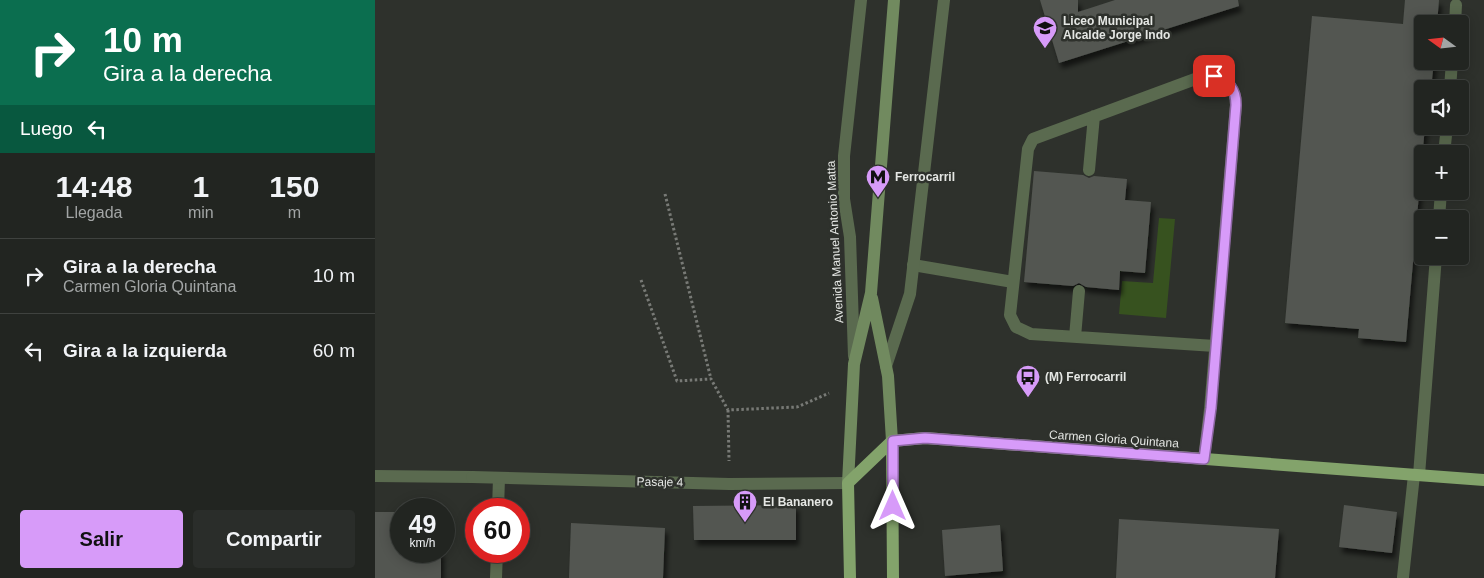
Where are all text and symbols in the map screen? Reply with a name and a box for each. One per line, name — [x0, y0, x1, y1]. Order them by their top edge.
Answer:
place label: Liceo Municipal Alcalde Jorge Indo — [1063, 14, 1170, 42]
school or university icon: Liceo Municipal Alcalde Jorge Indo — [1032, 15, 1058, 49]
north arrow — [1414, 15, 1469, 70]
map controls — [1414, 15, 1469, 265]
icon: right — [20, 20, 85, 85]
text: 10 m — [103, 20, 183, 59]
pin — [1193, 55, 1235, 97]
text: Gira a la derecha — [103, 61, 272, 86]
icon: arrive — [1200, 62, 1228, 90]
button: sound — [1414, 80, 1469, 135]
icon: left — [83, 115, 111, 143]
text: Luego — [20, 118, 73, 139]
button: + — [1414, 145, 1469, 200]
street label: Avenida Manuel Antonio Matta — [824, 160, 846, 324]
metro station icon: Ferrocarril — [865, 164, 891, 198]
text: 14:48 — [56, 170, 132, 203]
text: 1 — [192, 170, 209, 203]
text: 150 — [269, 170, 319, 203]
place label: Ferrocarril — [895, 170, 955, 184]
text: Llegada — [65, 204, 122, 221]
text: min — [188, 204, 214, 221]
text: m — [288, 204, 301, 221]
button: − — [1414, 210, 1469, 265]
text: Gira a la derecha — [63, 256, 216, 277]
icon: right — [20, 262, 48, 290]
text: 10 m — [313, 265, 355, 286]
text: Carmen Gloria Quintana — [63, 278, 236, 295]
icon: left — [20, 337, 48, 365]
text: Gira a la izquierda — [63, 340, 227, 361]
text: 60 m — [313, 340, 355, 361]
bus stop icon: (M) Ferrocarril — [1015, 364, 1041, 398]
place label: (M) Ferrocarril — [1045, 370, 1126, 384]
street label: Carmen Gloria Quintana — [1049, 427, 1180, 451]
street label: Pasaje 4 — [637, 475, 684, 489]
position arrow — [866, 479, 918, 531]
building icon: El Bananero — [732, 489, 758, 523]
place label: El Bananero — [763, 495, 833, 509]
speed limit sign: 60 — [465, 498, 530, 563]
button: Salir — [20, 510, 183, 568]
button: Compartir — [193, 510, 355, 568]
text: 49 — [409, 510, 436, 538]
text: km/h — [409, 536, 436, 550]

